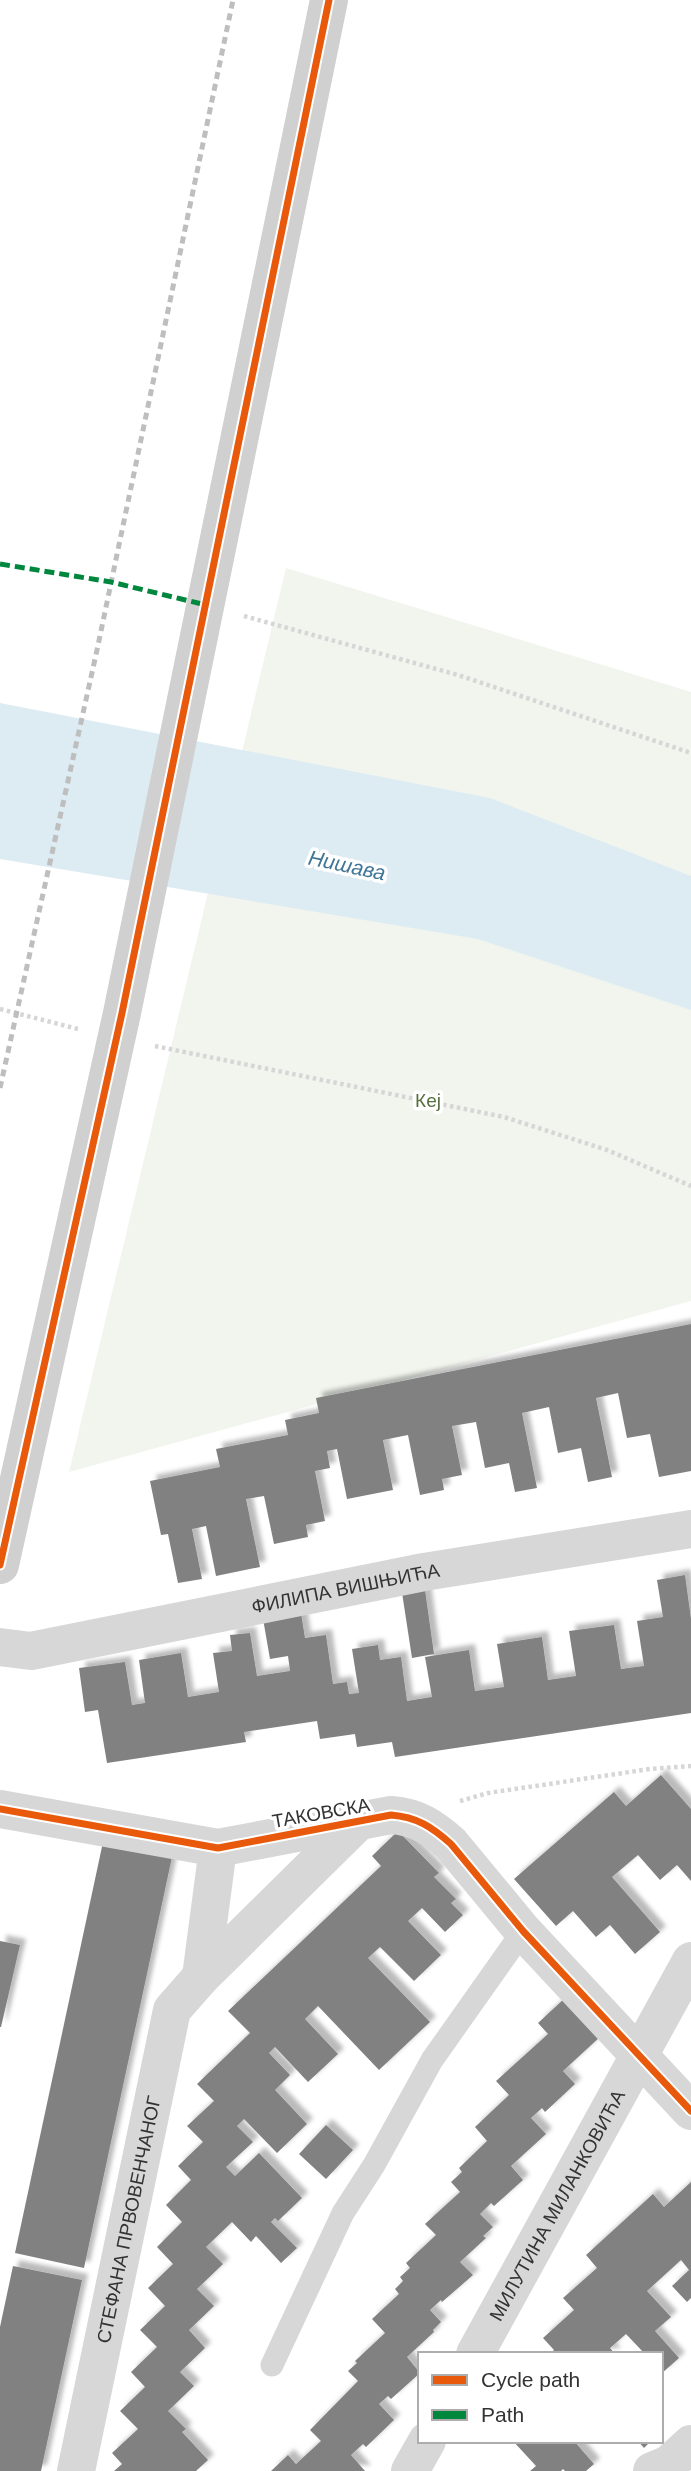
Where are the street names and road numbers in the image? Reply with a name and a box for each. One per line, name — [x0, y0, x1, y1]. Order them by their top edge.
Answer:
street label: ФИЛИПА ВИШЊИЋА — [250, 1559, 441, 1617]
street label: ТАКОВСКА — [271, 1794, 372, 1832]
street label: МИЛУТИНА МИЛАНКОВИЋА — [485, 2086, 629, 2324]
street label: СТЕФАНА ПРВОВЕНЧАНОГ — [92, 2094, 164, 2345]

